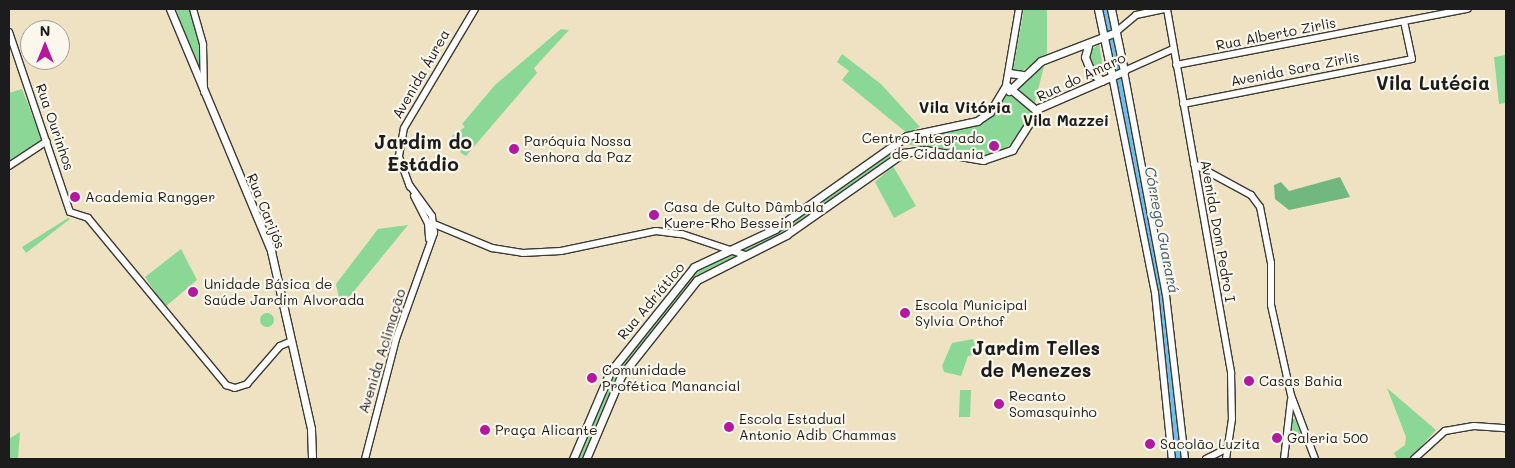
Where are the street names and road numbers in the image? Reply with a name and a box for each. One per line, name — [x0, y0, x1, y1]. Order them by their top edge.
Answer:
street label: Rua Alberto Zirlis — [1215, 14, 1337, 54]
street label: Avenida Áurea — [389, 27, 453, 121]
street label: Avenida Sara Zirlis — [1229, 48, 1361, 90]
street label: Rua do Amaro — [1034, 49, 1128, 105]
street label: Rua Ourinhos — [32, 81, 78, 173]
street label: Avenida Dom Pedro I — [1197, 159, 1239, 303]
street label: Rua Carijós — [243, 171, 289, 251]
street label: Rua Adriático — [614, 259, 688, 343]
street label: Avenida Aclimação — [355, 287, 409, 415]

